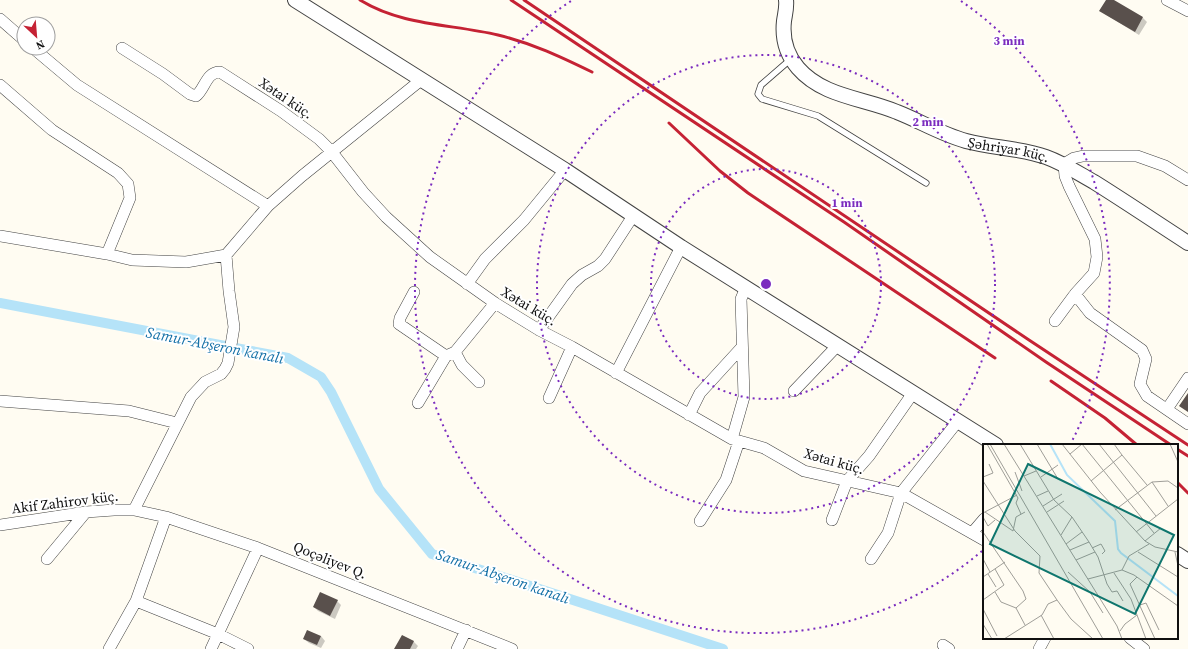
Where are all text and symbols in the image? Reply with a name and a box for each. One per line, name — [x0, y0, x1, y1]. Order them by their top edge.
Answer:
north arrow — [16, 16, 56, 56]
text: 3 min — [993, 33, 1025, 49]
text: N — [33, 36, 47, 53]
street label: Xətai küç. — [255, 72, 317, 124]
text: 2 min — [912, 114, 944, 130]
street label: Şəhriyar küç. — [966, 132, 1052, 168]
text: 1 min — [831, 195, 863, 211]
centre of rings — [759, 277, 773, 291]
street label: Xətai küç. — [497, 282, 561, 330]
water label: Samur-Abşeron kanalı — [144, 321, 286, 369]
street label: Xətai küç. — [802, 443, 866, 479]
inset map — [983, 444, 1178, 639]
street label: Akif Zahirov küç. — [11, 486, 119, 518]
street label: Qoçəliyev Q. — [290, 536, 370, 584]
water label: Samur-Abşeron kanalı — [433, 543, 573, 609]

